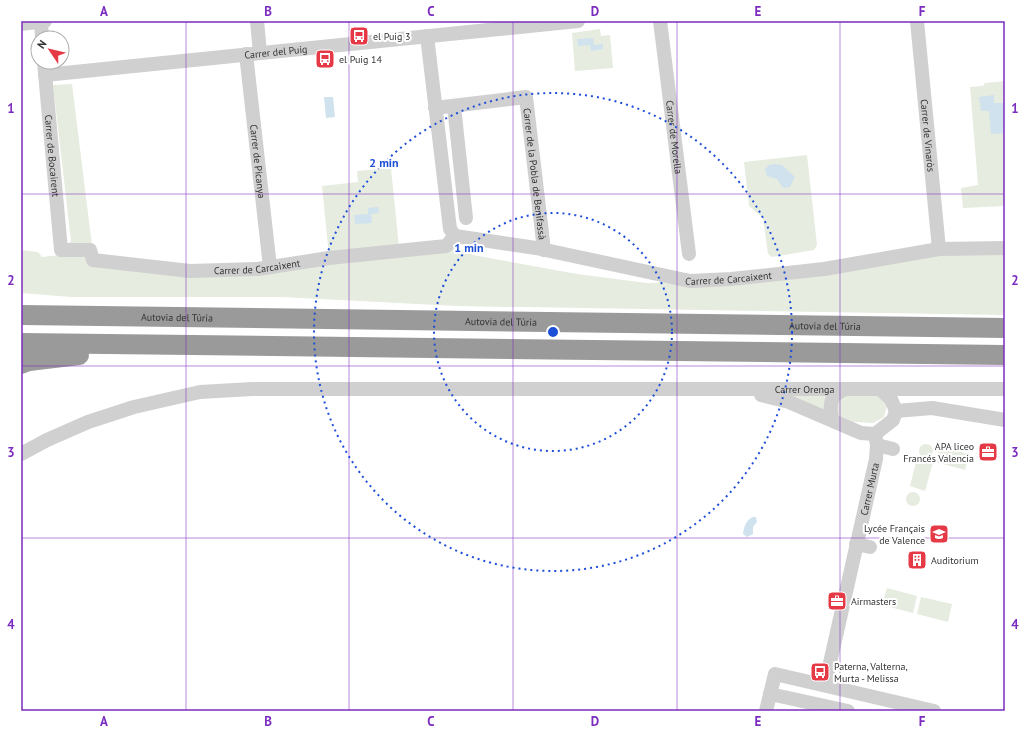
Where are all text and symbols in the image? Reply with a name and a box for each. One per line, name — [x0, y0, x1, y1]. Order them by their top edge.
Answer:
text: A — [100, 3, 108, 20]
text: B — [264, 3, 272, 20]
text: C — [427, 3, 435, 20]
text: D — [591, 3, 599, 20]
text: E — [755, 3, 762, 20]
text: F — [919, 3, 926, 20]
bus stop icon: el Puig 3 — [348, 25, 370, 47]
north arrow — [30, 30, 70, 70]
place label: el Puig 3 — [373, 30, 410, 43]
text: N — [34, 37, 50, 51]
street label: Carrer del Puig — [244, 42, 308, 62]
bus stop icon: el Puig 14 — [314, 48, 336, 70]
place label: el Puig 14 — [339, 53, 382, 66]
street label: Carrer de Vinaròs — [918, 98, 938, 173]
text: 1 — [7, 100, 15, 117]
street label: Carrer de Morella — [663, 100, 685, 175]
text: 1 — [1011, 100, 1019, 117]
street label: Carrer de la Pobla de Benifassà — [520, 107, 549, 241]
street label: Carrer de Bocairent — [42, 114, 62, 198]
street label: Carrer de Picanya — [247, 124, 268, 199]
text: 2 min — [369, 155, 399, 170]
text: 1 min — [454, 240, 484, 255]
street label: Carrer de Carcaixent — [214, 256, 302, 277]
street label: Carrer de Carcaixent — [684, 269, 773, 288]
text: 2 — [7, 272, 15, 289]
text: 2 — [1011, 272, 1019, 289]
street label: Autovia del Túria — [141, 311, 213, 325]
street label: Autovia del Túria — [465, 315, 537, 329]
street label: Autovia del Túria — [789, 319, 861, 333]
centre of rings — [546, 325, 560, 339]
street label: Carrer Orenga — [775, 383, 834, 396]
place label: APA liceo Francés Valencia — [903, 440, 974, 465]
office icon: APA liceo Francés Valencia — [977, 441, 999, 463]
text: 3 — [7, 444, 15, 461]
text: 3 — [1011, 444, 1019, 461]
street label: Carrer Murta — [857, 461, 882, 517]
place label: Lycée Français de Valence — [864, 522, 925, 547]
school or university icon: Lycée Français de Valence — [928, 523, 950, 545]
building icon: Auditorium — [906, 549, 928, 571]
place label: Auditorium — [931, 554, 979, 567]
office icon: Airmasters — [826, 590, 848, 612]
place label: Airmasters — [851, 595, 896, 608]
text: 4 — [7, 616, 15, 633]
text: 4 — [1011, 616, 1019, 633]
place label: Paterna, Valterna, Murta - Melissa — [834, 660, 908, 685]
bus stop icon: Paterna, Valterna, Murta - Melissa — [809, 661, 831, 683]
text: A — [100, 713, 108, 730]
text: B — [264, 713, 272, 730]
text: C — [427, 713, 435, 730]
text: D — [591, 713, 599, 730]
text: E — [755, 713, 762, 730]
text: F — [919, 713, 926, 730]

